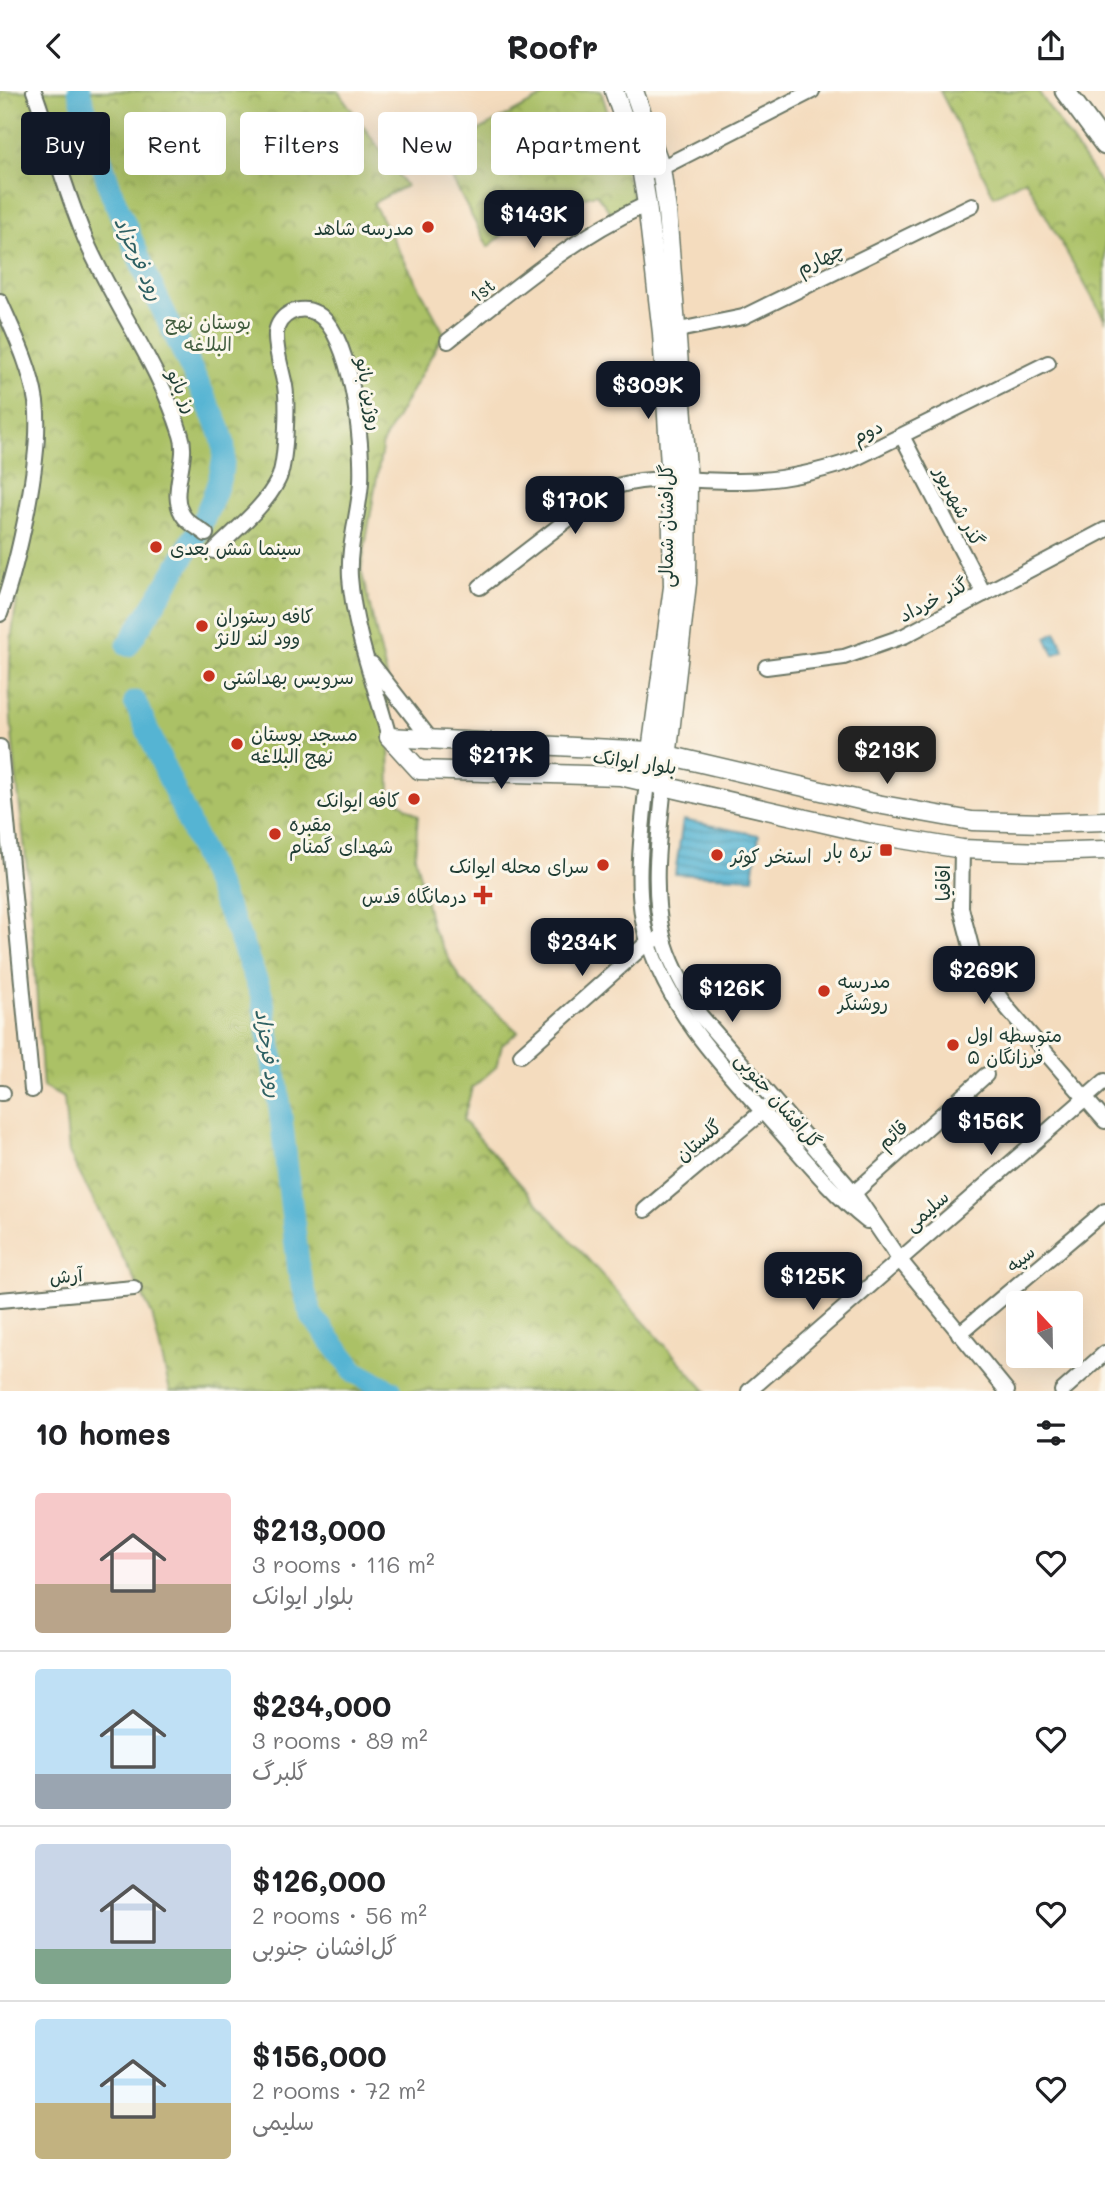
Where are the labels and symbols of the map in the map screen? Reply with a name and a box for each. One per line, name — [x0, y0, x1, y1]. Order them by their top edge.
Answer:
pin: $143K — [485, 191, 583, 250]
water label: رود فرحزاد — [110, 212, 170, 304]
place label: مدرسه شاهد — [314, 215, 414, 240]
marker: مدرسه شاهد — [420, 219, 436, 235]
street label: چهارم — [792, 236, 849, 283]
street label: 1st — [464, 272, 500, 308]
park label: بوستان نهج البلاغه — [165, 309, 251, 356]
street label: روژین بانو — [350, 354, 389, 432]
pin: $309K — [599, 361, 697, 421]
street label: رز بانو — [161, 363, 204, 417]
street label: دوم — [848, 413, 888, 452]
street label: گذر شهریور — [928, 460, 991, 550]
street label: گل‌افشان شمالی — [653, 464, 679, 588]
pin: $170K — [526, 477, 624, 536]
place label: سینما شش بعدی — [170, 535, 301, 560]
marker: سینما شش بعدی — [148, 539, 164, 555]
street label: گذر خرداد — [894, 571, 972, 627]
place label: کافه رستوران وود لند لانژ — [214, 603, 314, 650]
marker: کافه رستوران وود لند لانژ — [194, 618, 210, 634]
place label: سرویس بهداشتی — [223, 664, 354, 690]
marker: سرویس بهداشتی — [201, 668, 217, 684]
place label: مسجد بوستان نهج البلاغه — [251, 721, 358, 769]
pin: $213K — [838, 727, 936, 786]
pin: $217K — [452, 731, 550, 791]
marker: مسجد بوستان نهج البلاغه — [229, 736, 245, 752]
street label: بلوار ایوانک — [591, 743, 678, 780]
place label: کافه ایوانک — [317, 787, 400, 813]
marker: کافه ایوانک — [406, 791, 422, 807]
place label: مقبره شهدای گمنام — [289, 811, 393, 861]
marker: مقبره شهدای گمنام — [267, 826, 283, 842]
place label: تره بار — [823, 838, 872, 863]
marker: تره بار — [878, 842, 894, 858]
place label: استخر کوثر — [729, 843, 812, 868]
marker: استخر کوثر — [709, 847, 725, 863]
place label: سرای محله ایوانک — [449, 853, 589, 879]
marker: سرای محله ایوانک — [595, 857, 611, 873]
street label: اقاقیا — [930, 865, 955, 901]
place label: درمانگاه قدس — [362, 883, 467, 908]
marker: درمانگاه قدس — [473, 885, 493, 905]
pin: $234K — [533, 919, 631, 978]
pin: $269K — [935, 947, 1033, 1006]
pin: $126K — [683, 965, 781, 1024]
place label: مدرسه روشنگر — [836, 968, 891, 1015]
marker: مدرسه روشنگر — [816, 983, 832, 999]
water label: رود فرحزاد — [250, 1007, 290, 1099]
place label: متوسطه اول فرزانگان ۵ — [967, 1022, 1062, 1069]
marker: متوسطه اول فرزانگان ۵ — [945, 1037, 961, 1053]
street label: گل‌افشان جنوبی — [729, 1047, 828, 1154]
pin: $156K — [942, 1097, 1040, 1157]
street label: گلستان — [670, 1113, 726, 1167]
street label: قائم — [871, 1114, 915, 1157]
street label: سلیمی — [898, 1184, 954, 1237]
street label: سپه — [1000, 1239, 1040, 1278]
pin: $125K — [764, 1253, 862, 1312]
street label: آرش — [48, 1261, 85, 1289]
north arrow — [1006, 1291, 1083, 1369]

